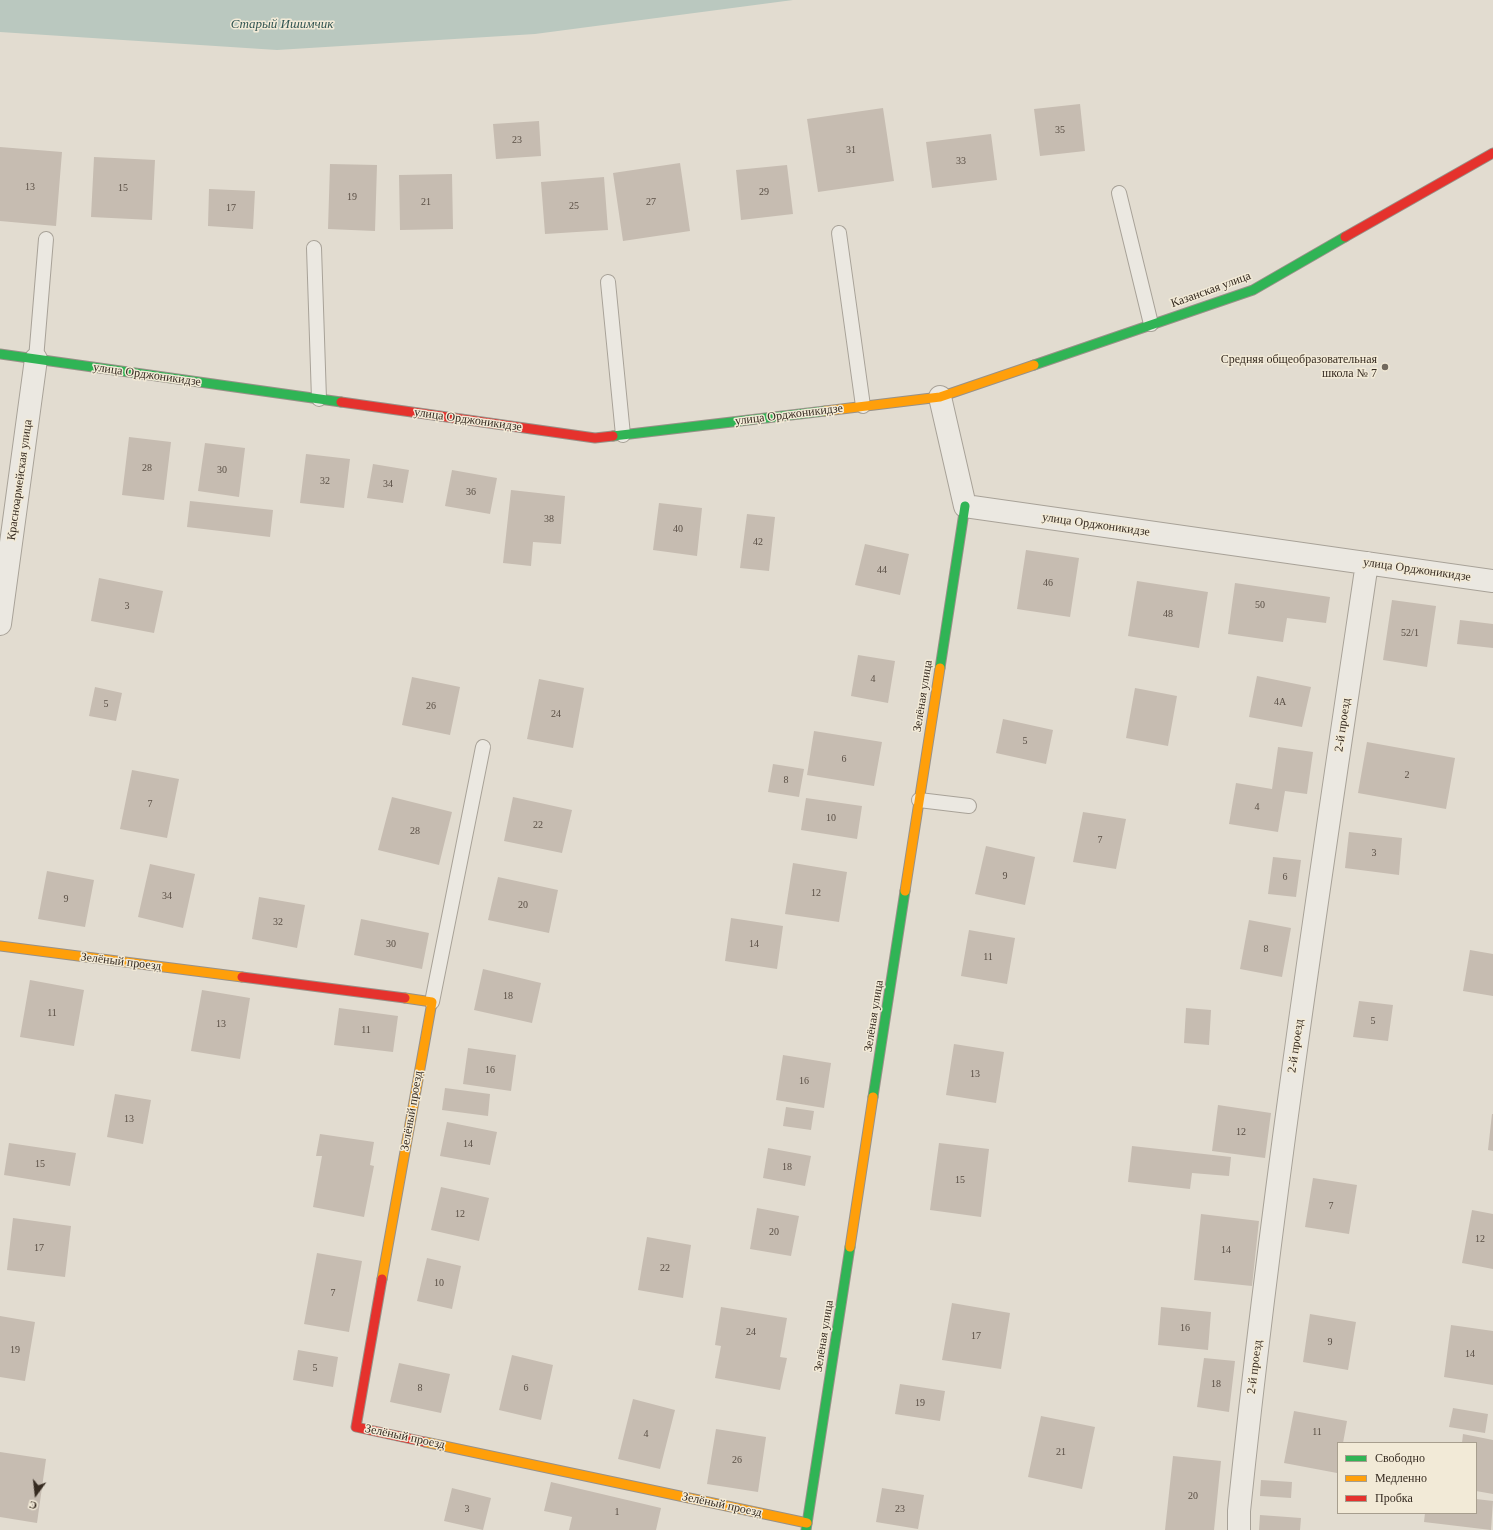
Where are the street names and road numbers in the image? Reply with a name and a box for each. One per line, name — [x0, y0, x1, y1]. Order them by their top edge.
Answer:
street label: Казанская улица — [1169, 269, 1253, 311]
street label: улица Орджоникидзе — [92, 360, 202, 390]
street label: улица Орджоникидзе — [734, 401, 844, 429]
street label: улица Орджоникидзе — [413, 405, 523, 435]
street label: Красноармейская улица — [4, 419, 36, 541]
street label: улица Орджоникидзе — [1041, 510, 1151, 540]
street label: улица Орджоникидзе — [1362, 555, 1472, 585]
street label: Зелёная улица — [910, 659, 936, 733]
street label: 2-й проезд — [1332, 697, 1354, 753]
street label: Зелёный проезд — [80, 950, 162, 974]
street label: Зелёная улица — [861, 979, 887, 1053]
street label: 2-й проезд — [1285, 1018, 1307, 1074]
street label: Зелёный проезд — [398, 1070, 426, 1152]
street label: Зелёная улица — [811, 1299, 837, 1373]
street label: 2-й проезд — [1245, 1339, 1265, 1395]
street label: Зелёный проезд — [364, 1422, 446, 1452]
street label: Зелёный проезд — [681, 1490, 763, 1520]

